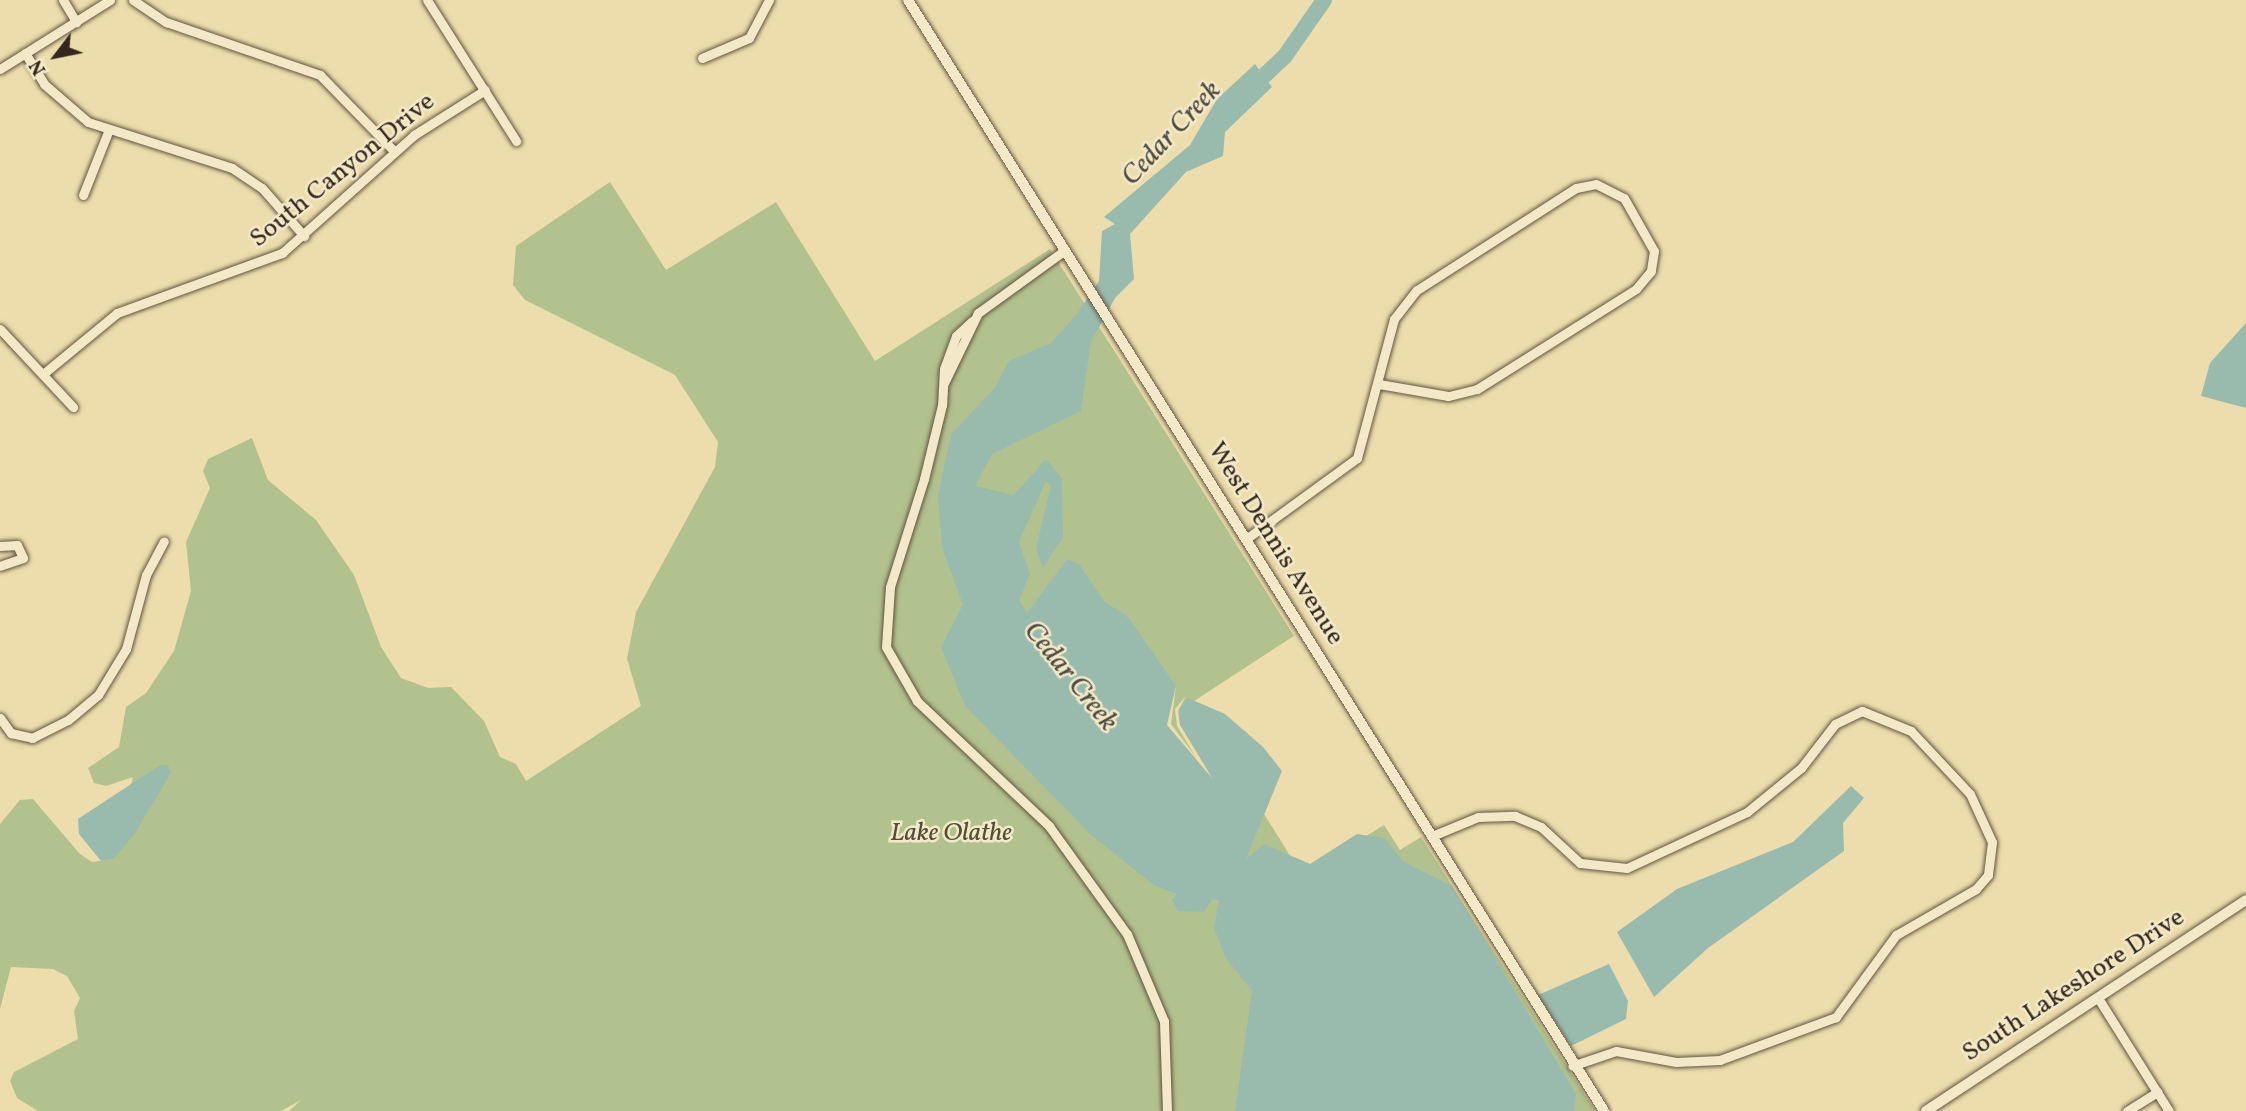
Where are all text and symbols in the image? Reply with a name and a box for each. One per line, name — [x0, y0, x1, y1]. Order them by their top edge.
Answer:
north arrow — [21, 21, 91, 91]
text: N — [24, 54, 53, 80]
water label: Cedar Creek — [1115, 75, 1229, 193]
street label: South Canyon Drive — [244, 87, 442, 255]
street label: West Dennis Avenue — [1200, 437, 1350, 651]
water label: Cedar Creek — [1016, 615, 1124, 739]
park label: Lake Olathe — [890, 818, 1012, 850]
street label: South Lakeshore Drive — [1957, 902, 2191, 1070]

